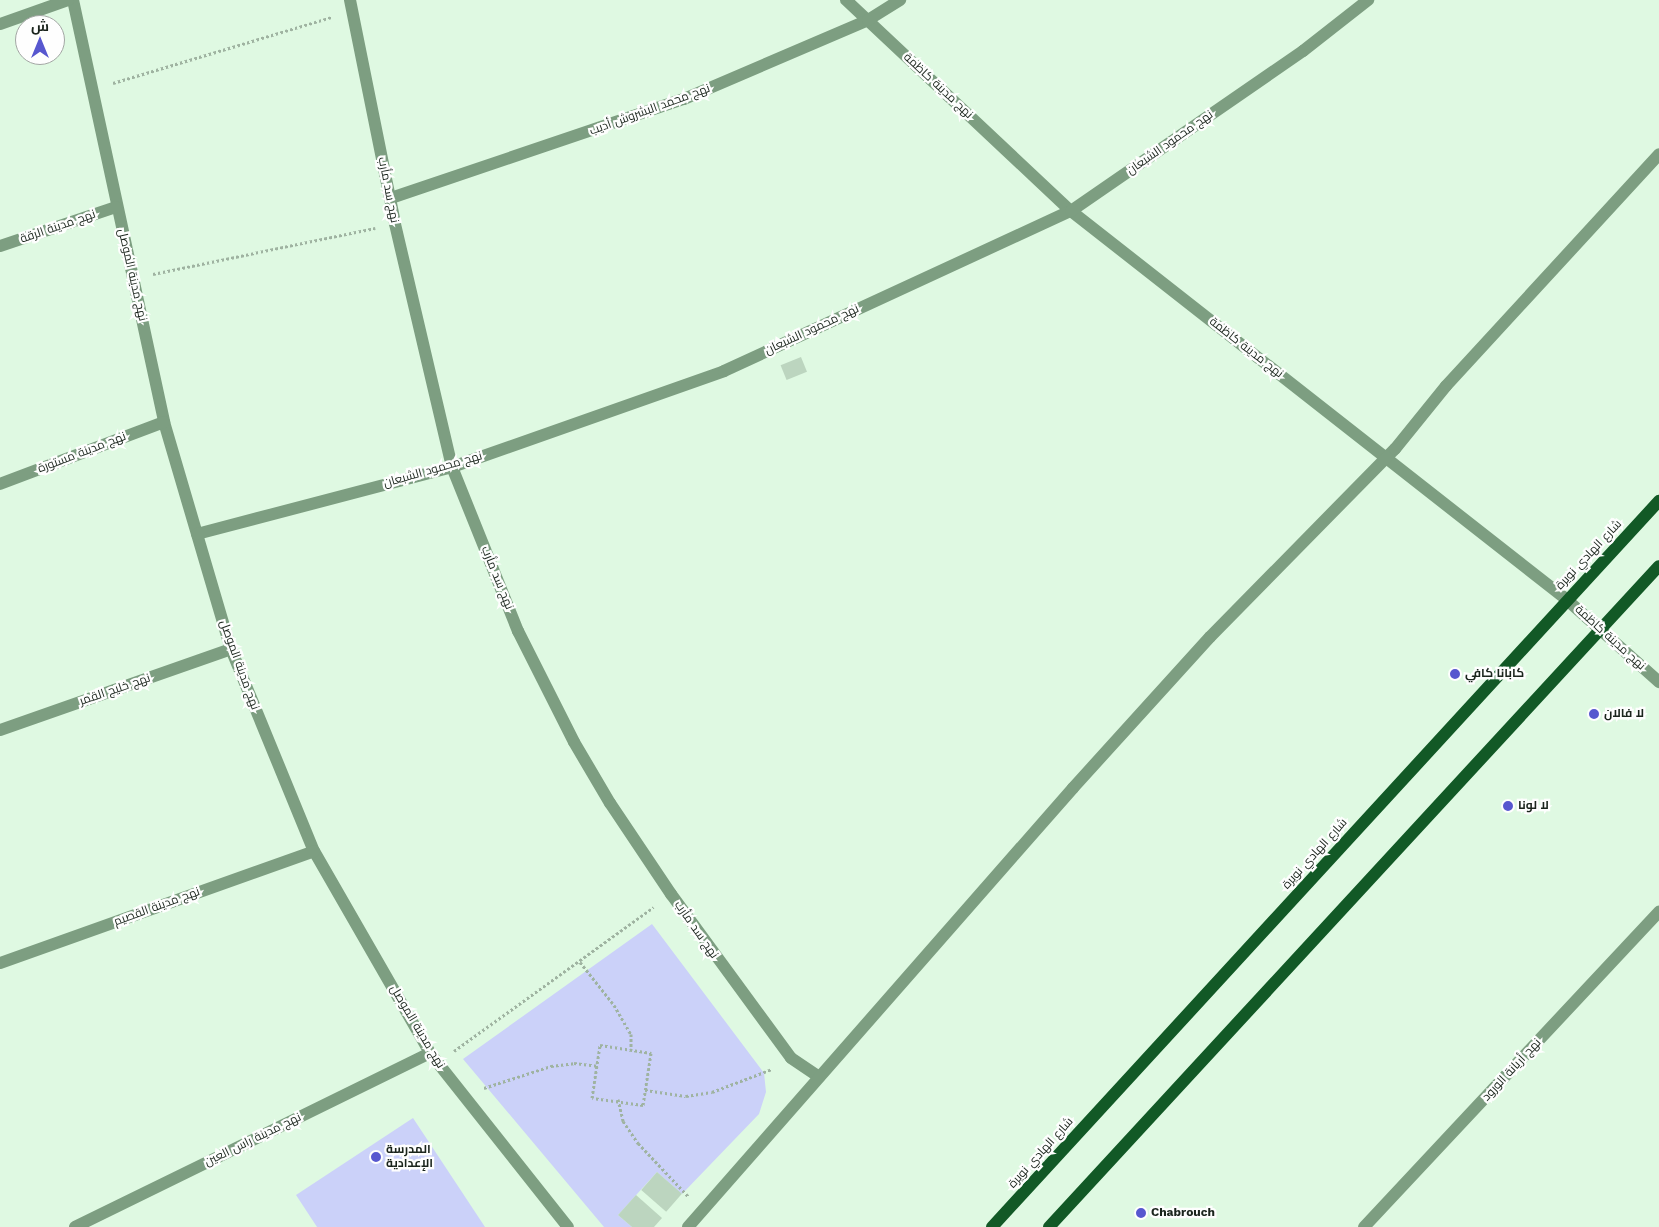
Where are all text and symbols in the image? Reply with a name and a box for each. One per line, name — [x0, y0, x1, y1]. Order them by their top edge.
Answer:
north arrow — [15, 15, 65, 65]
text: ش — [31, 18, 49, 34]
street label: نهج مدينة كاظمة — [900, 50, 976, 122]
street label: نهج محمد البشروش أديب — [588, 81, 712, 139]
street label: نهج محمود الشبعان — [1124, 108, 1216, 178]
street label: نهج سد مأرب — [375, 156, 401, 224]
street label: نهج مدينة الرقة — [18, 207, 98, 247]
street label: نهج مدينة الموصل — [114, 227, 150, 323]
street label: نهج محمود الشبعان — [763, 302, 861, 358]
street label: نهج مدينة كاظمة — [1206, 315, 1286, 381]
street label: نهج مدينة مستورة — [36, 430, 128, 476]
street label: نهج محمود الشبعان — [382, 449, 484, 491]
street label: شارع الهادي نويرة — [1553, 517, 1625, 593]
street label: نهج سد مأرب — [478, 544, 516, 612]
street label: نهج مدينة كاظمة — [1572, 603, 1648, 673]
street label: نهج مدينة الموصل — [216, 618, 262, 712]
place label: كابانا كافي — [1465, 667, 1524, 681]
marker: كابانا كافي — [1449, 668, 1461, 680]
street label: نهج خليج القمر — [78, 671, 152, 709]
place label: لا فالان — [1604, 707, 1644, 721]
marker: لا فالان — [1588, 708, 1600, 720]
place label: لا لونا — [1518, 799, 1549, 813]
marker: لا لونا — [1502, 800, 1514, 812]
street label: شارع الهادي نويرة — [1280, 816, 1350, 892]
street label: نهج مدينة القصيم — [112, 885, 202, 929]
street label: نهج سد مأرب — [671, 898, 721, 962]
street label: نهج مدينة الموصل — [387, 983, 447, 1071]
street label: نهج أريانة الورود — [1479, 1036, 1545, 1104]
street label: نهج مدينة راس العين — [202, 1110, 304, 1170]
street label: شارع الهادي نويرة — [1006, 1115, 1076, 1191]
place label: المدرسة الإعدادية — [386, 1143, 433, 1171]
marker: المدرسة الإعدادية — [370, 1151, 382, 1163]
place label: Chabrouch — [1151, 1206, 1215, 1220]
marker: Chabrouch — [1135, 1207, 1147, 1219]

